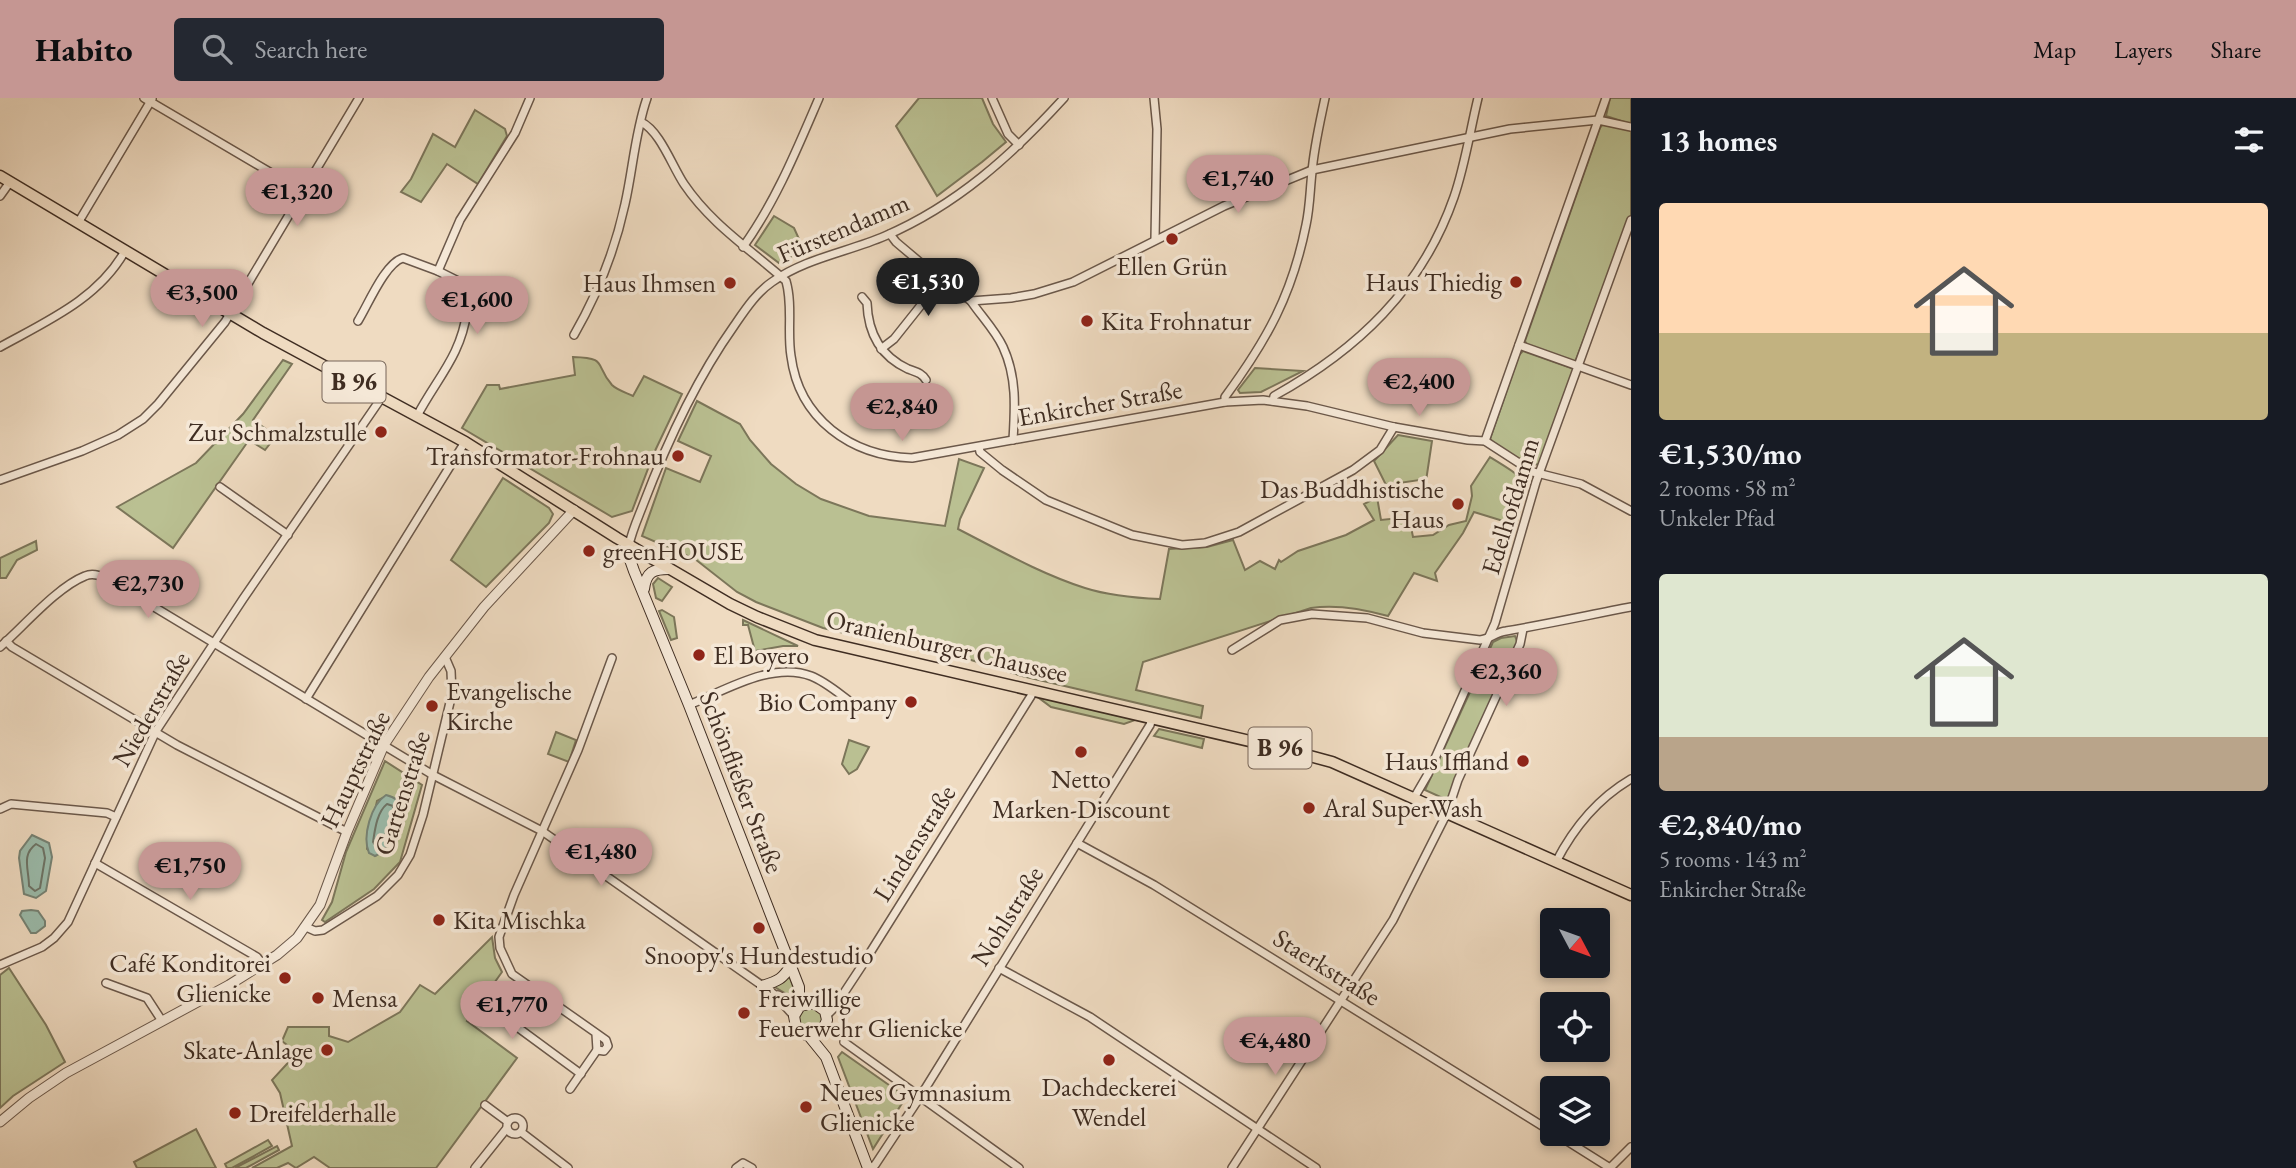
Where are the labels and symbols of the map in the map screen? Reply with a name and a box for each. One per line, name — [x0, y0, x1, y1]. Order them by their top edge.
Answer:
pin: €1,740 — [1181, 156, 1295, 215]
pin: €1,320 — [240, 169, 354, 228]
street label: Fürstendamm — [772, 185, 914, 271]
marker: Ellen Grün — [1164, 231, 1180, 247]
place label: Ellen Grün — [1116, 249, 1228, 283]
pin: €1,530 — [871, 258, 985, 318]
place label: Haus Thiedig — [1365, 265, 1503, 299]
place label: Haus Ihmsen — [583, 266, 716, 300]
pin: €3,500 — [145, 270, 259, 329]
marker: Haus Thiedig — [1508, 274, 1524, 290]
marker: Haus Ihmsen — [722, 275, 738, 291]
pin: €1,600 — [420, 276, 534, 336]
place label: Kita Frohnatur — [1101, 304, 1252, 338]
marker: Kita Frohnatur — [1079, 313, 1095, 329]
pin: €2,400 — [1362, 358, 1476, 418]
road number: B 96 — [322, 362, 386, 402]
street label: Enkircher Straße — [1015, 372, 1185, 434]
pin: €2,840 — [845, 384, 959, 443]
place label: Zur Schmalzstulle — [188, 415, 367, 449]
marker: Zur Schmalzstulle — [373, 424, 389, 440]
street label: Edelhofdamm — [1473, 433, 1547, 579]
place label: Transformator-Frohnau — [426, 439, 664, 473]
marker: Transformator-Frohnau — [670, 448, 686, 464]
place label: Das Buddhistische Haus — [1260, 472, 1444, 536]
marker: Das Buddhistische Haus — [1450, 496, 1466, 512]
place label: greenHOUSE — [603, 534, 744, 568]
marker: greenHOUSE — [581, 543, 597, 559]
pin: €2,730 — [91, 560, 205, 620]
street label: Oranienburger Chaussee — [823, 602, 1071, 690]
place label: El Boyero — [713, 638, 809, 672]
street label: Niederstraße — [104, 645, 198, 773]
marker: El Boyero — [691, 647, 707, 663]
pin: €2,360 — [1449, 648, 1563, 708]
place label: Evangelische Kirche — [446, 674, 572, 738]
place label: Bio Company — [758, 685, 898, 719]
street label: Schönfließer Straße — [692, 686, 792, 878]
marker: Bio Company — [903, 694, 919, 710]
marker: Evangelische Kirche — [424, 698, 440, 714]
street label: Hauptstraße — [312, 705, 398, 833]
street label: Gartenstraße — [366, 726, 438, 860]
road number: B 96 — [1248, 728, 1312, 768]
marker: Netto Marken-Discount — [1073, 744, 1089, 760]
place label: Haus Iffland — [1384, 744, 1510, 778]
marker: Haus Iffland — [1515, 753, 1531, 769]
place label: Netto Marken-Discount — [992, 762, 1170, 826]
street label: Lindenstraße — [865, 778, 963, 908]
place label: Aral SuperWash — [1322, 791, 1483, 825]
marker: Aral SuperWash — [1301, 800, 1317, 816]
pin: €1,480 — [544, 828, 658, 888]
pin: €1,750 — [133, 842, 247, 902]
street label: Nohlstraße — [963, 860, 1051, 972]
place label: Kita Mischka — [453, 903, 586, 937]
north arrow — [1540, 908, 1610, 978]
marker: Kita Mischka — [431, 912, 447, 928]
marker: Snoopy's Hundestudio — [751, 920, 767, 936]
street label: Staerkstraße — [1267, 921, 1387, 1013]
place label: Snoopy's Hundestudio — [644, 938, 874, 972]
place label: Café Konditorei Glienicke — [109, 946, 271, 1010]
marker: Café Konditorei Glienicke — [277, 970, 293, 986]
place label: Mensa — [332, 981, 398, 1015]
place label: Freiwillige Feuerwehr Glienicke — [758, 981, 963, 1045]
pin: €1,770 — [455, 982, 569, 1041]
marker: Mensa — [310, 990, 326, 1006]
marker: Freiwillige Feuerwehr Glienicke — [736, 1005, 752, 1021]
pin: €4,480 — [1218, 1018, 1332, 1077]
place label: Skate-Anlage — [183, 1033, 313, 1067]
marker: Skate-Anlage — [319, 1042, 335, 1058]
marker: Dachdeckerei Wendel — [1101, 1052, 1117, 1068]
place label: Dachdeckerei Wendel — [1041, 1070, 1177, 1134]
place label: Neues Gymnasium Glienicke — [820, 1075, 1012, 1139]
place label: Dreifelderhalle — [249, 1096, 396, 1130]
marker: Neues Gymnasium Glienicke — [798, 1099, 814, 1115]
marker: Dreifelderhalle — [227, 1105, 243, 1121]

